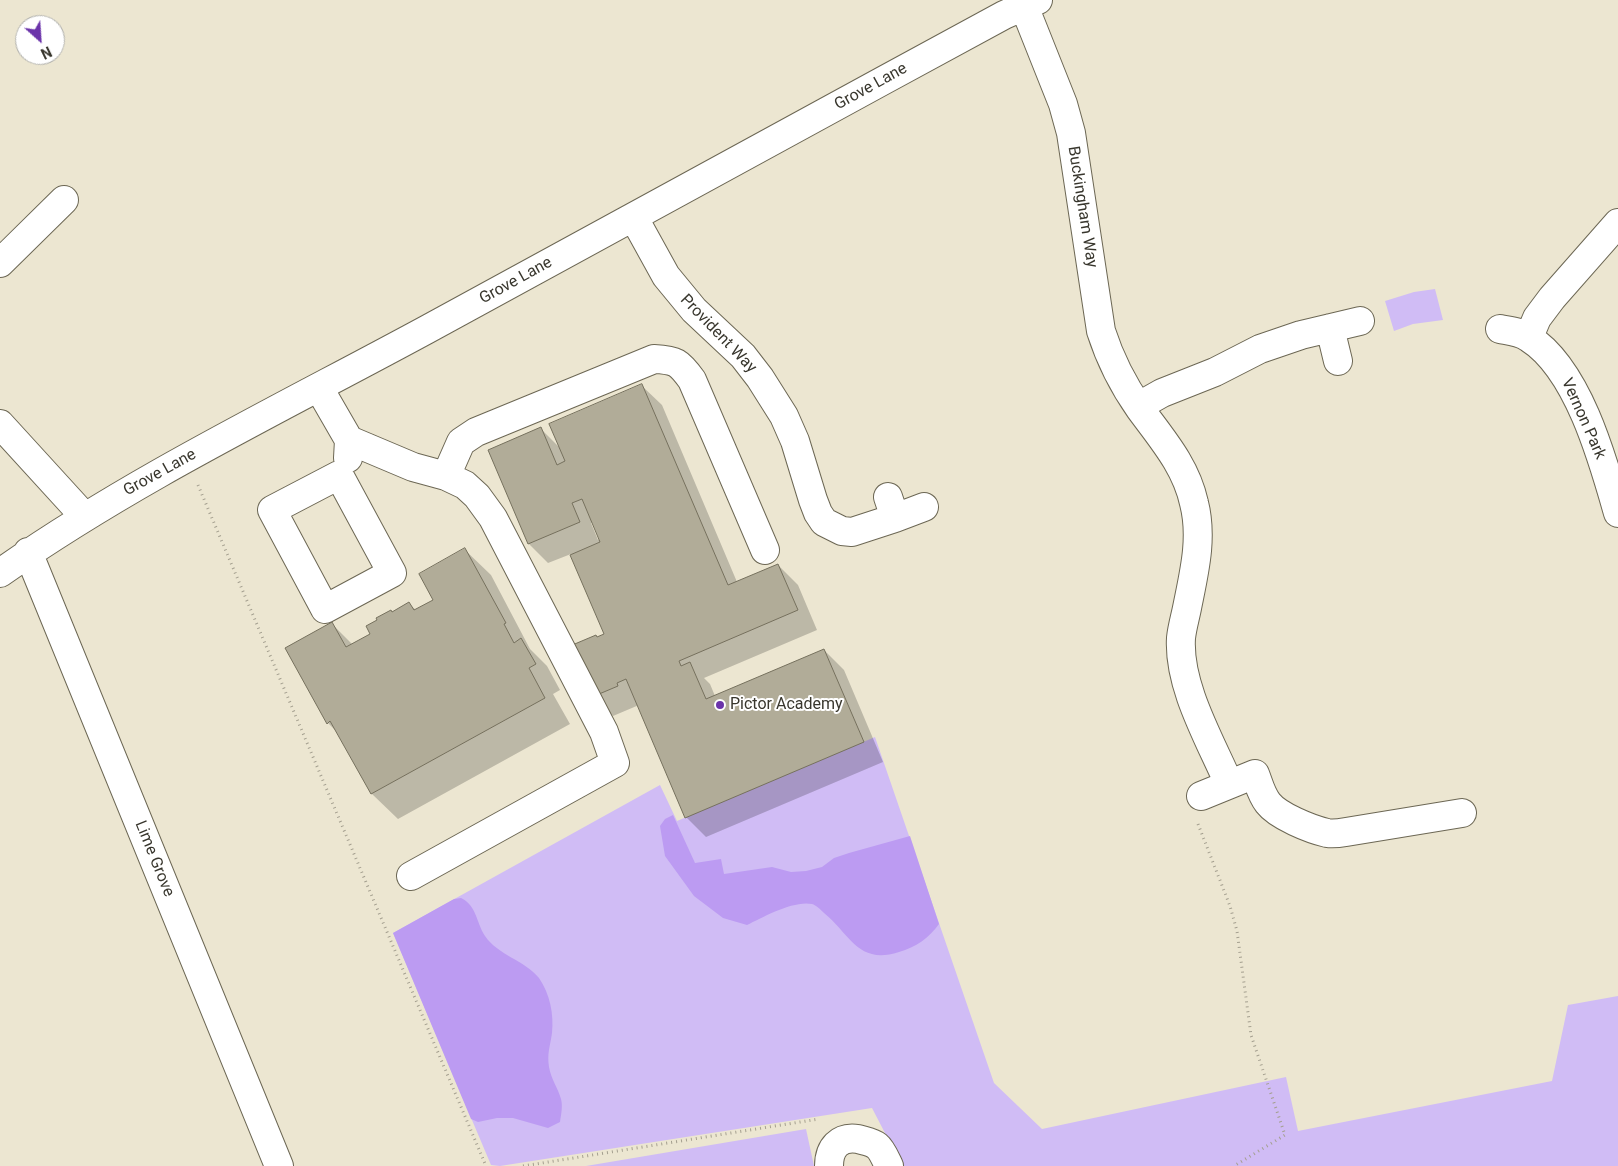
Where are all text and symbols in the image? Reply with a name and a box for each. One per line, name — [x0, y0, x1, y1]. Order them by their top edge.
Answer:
north arrow — [15, 15, 65, 65]
text: N — [38, 43, 54, 62]
street label: Grove Lane — [831, 59, 911, 115]
street label: Buckingham Way — [1063, 145, 1101, 269]
street label: Grove Lane — [476, 253, 556, 309]
street label: Provident Way — [676, 291, 760, 377]
street label: Vernon Park — [1557, 375, 1609, 463]
street label: Grove Lane — [120, 445, 200, 501]
place label: Pictor Academy — [730, 695, 843, 715]
marker: Pictor Academy — [714, 699, 726, 711]
street label: Lime Grove — [130, 818, 178, 900]

